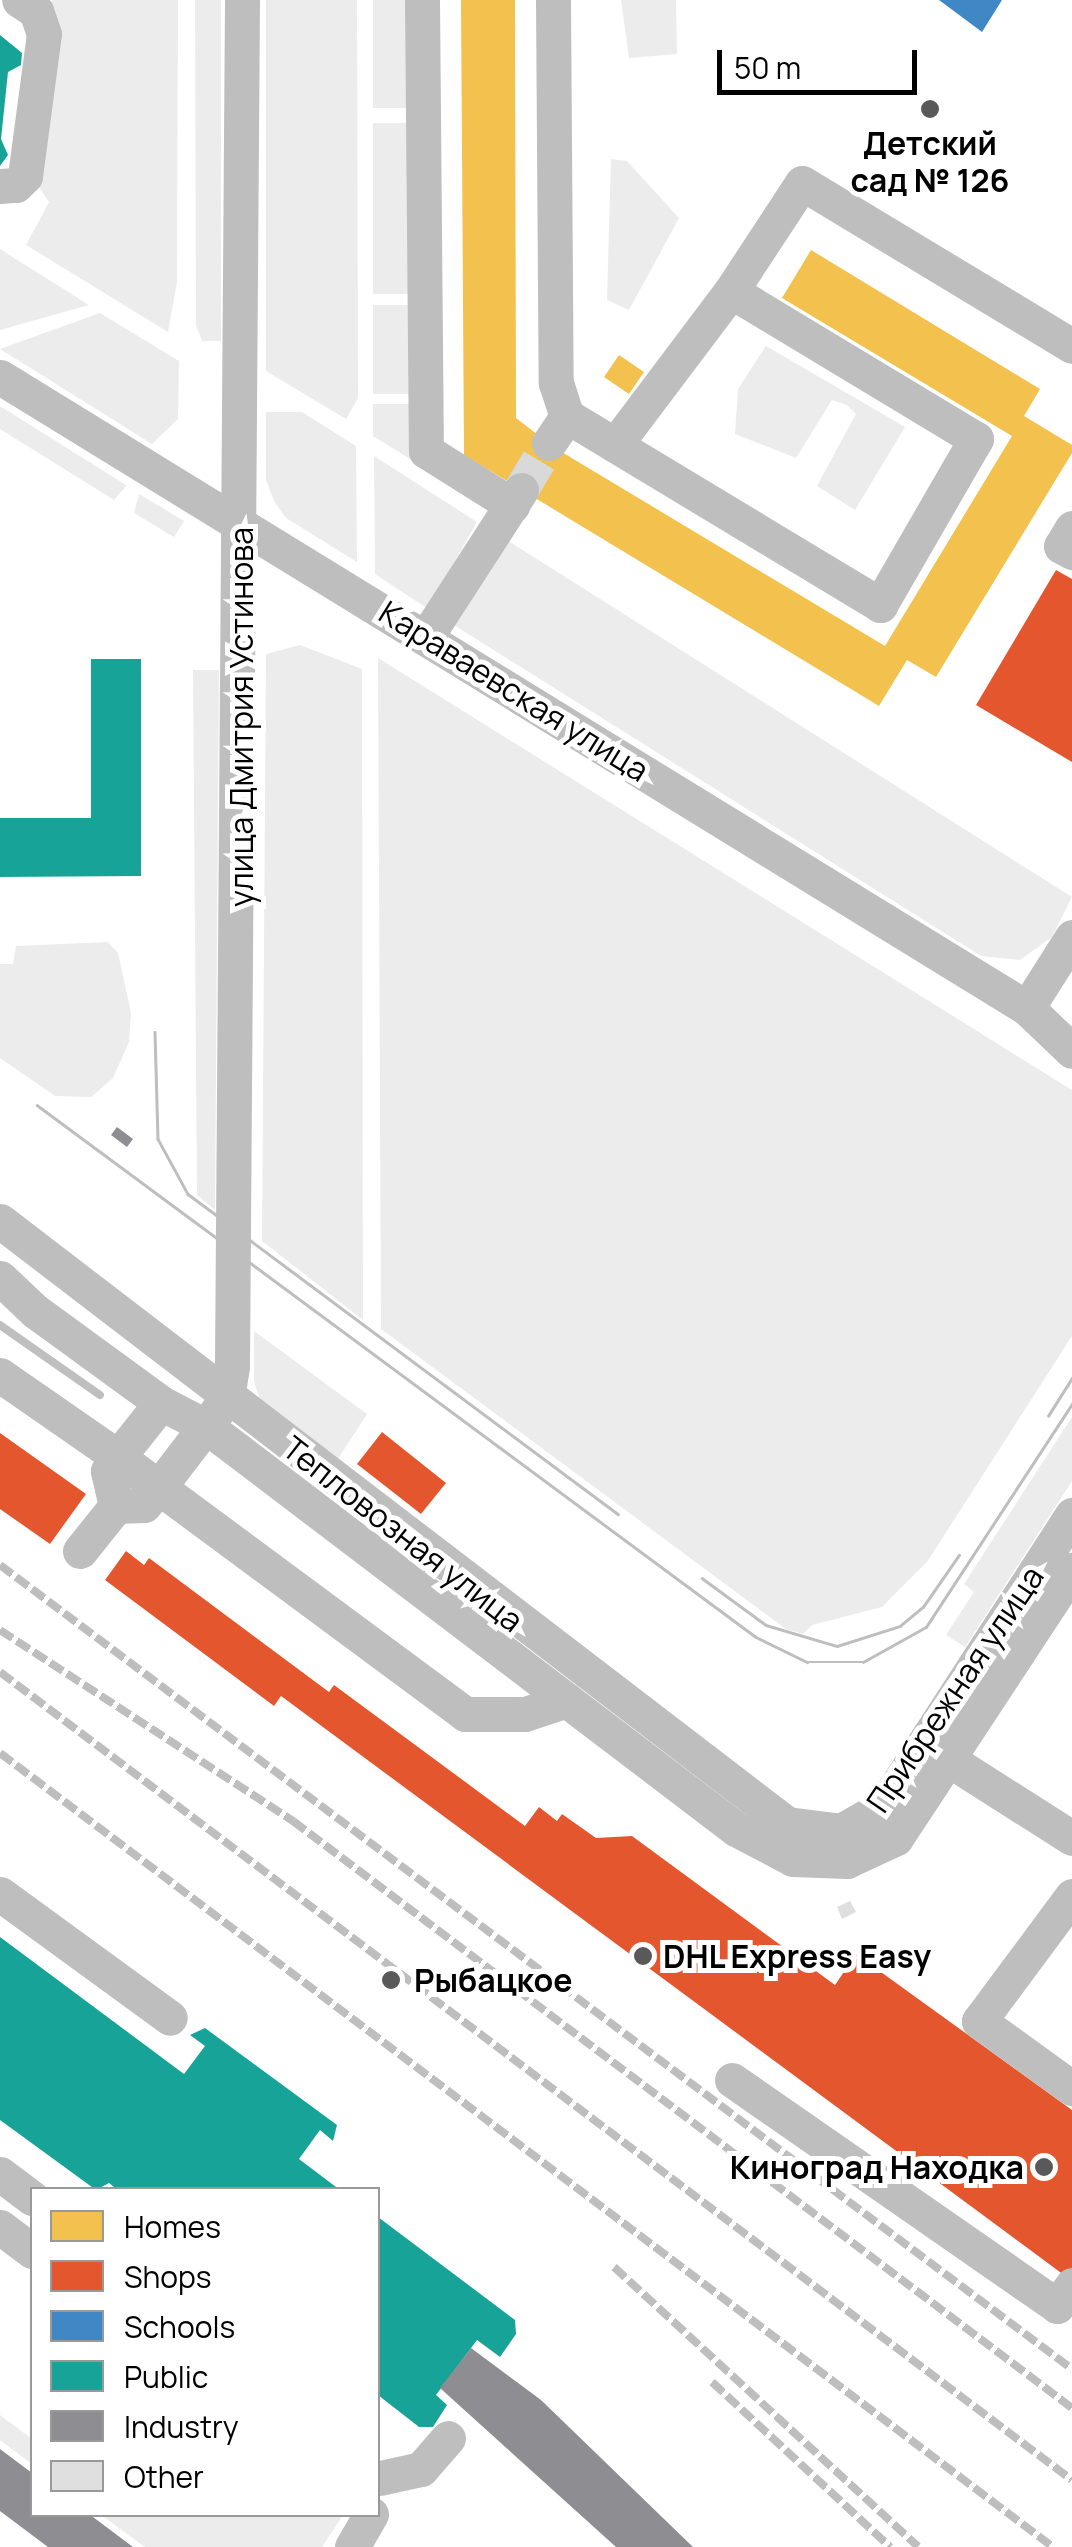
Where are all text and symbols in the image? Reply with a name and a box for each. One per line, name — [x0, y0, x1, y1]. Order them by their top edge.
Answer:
scale bar — [722, 30, 922, 92]
text: 50 m — [734, 47, 801, 88]
marker: Детский сад № 126 — [919, 98, 941, 120]
place label: Детский сад № 126 — [851, 125, 1009, 200]
street label: улица Дмитрия Устинова — [222, 527, 260, 907]
street label: Караваевская улица — [372, 593, 656, 789]
street label: Тепловозная улица — [275, 1428, 531, 1640]
street label: Прибрежная улица — [858, 1559, 1052, 1819]
place label: DHL Express Easy — [663, 1937, 933, 1975]
marker: DHL Express Easy — [632, 1945, 654, 1967]
place label: Рыбацкое — [414, 1961, 572, 1999]
marker: Рыбацкое — [378, 1967, 404, 1993]
place label: Киноград Находка — [730, 2148, 1024, 2186]
marker: Киноград Находка — [1033, 2156, 1055, 2178]
legend — [30, 2187, 380, 2517]
text: Homes — [124, 2206, 221, 2247]
text: Shops — [124, 2256, 211, 2297]
text: Schools — [124, 2306, 235, 2347]
text: Public — [124, 2356, 208, 2397]
text: Industry — [124, 2406, 239, 2447]
text: Other — [124, 2456, 204, 2497]

